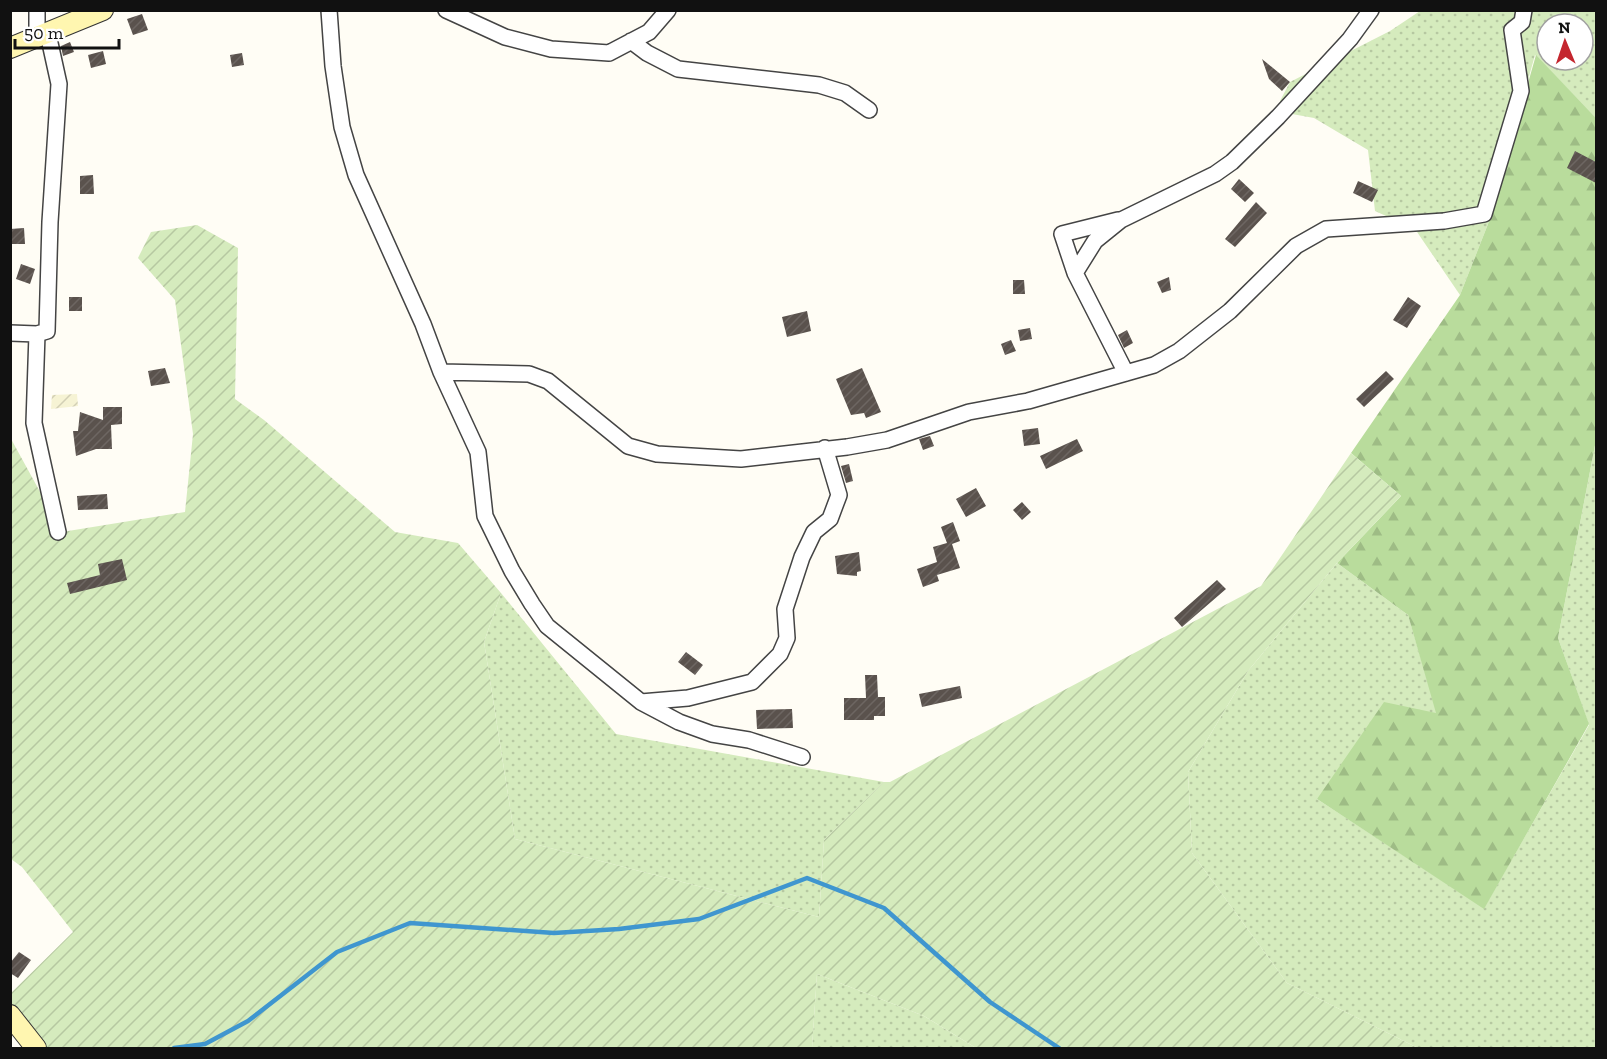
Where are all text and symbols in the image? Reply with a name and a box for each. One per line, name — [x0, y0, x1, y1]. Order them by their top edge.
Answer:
scale bar — [15, 12, 118, 50]
north arrow — [1535, 12, 1595, 72]
text: N — [1558, 18, 1571, 37]
text: 50 m — [24, 22, 64, 44]

